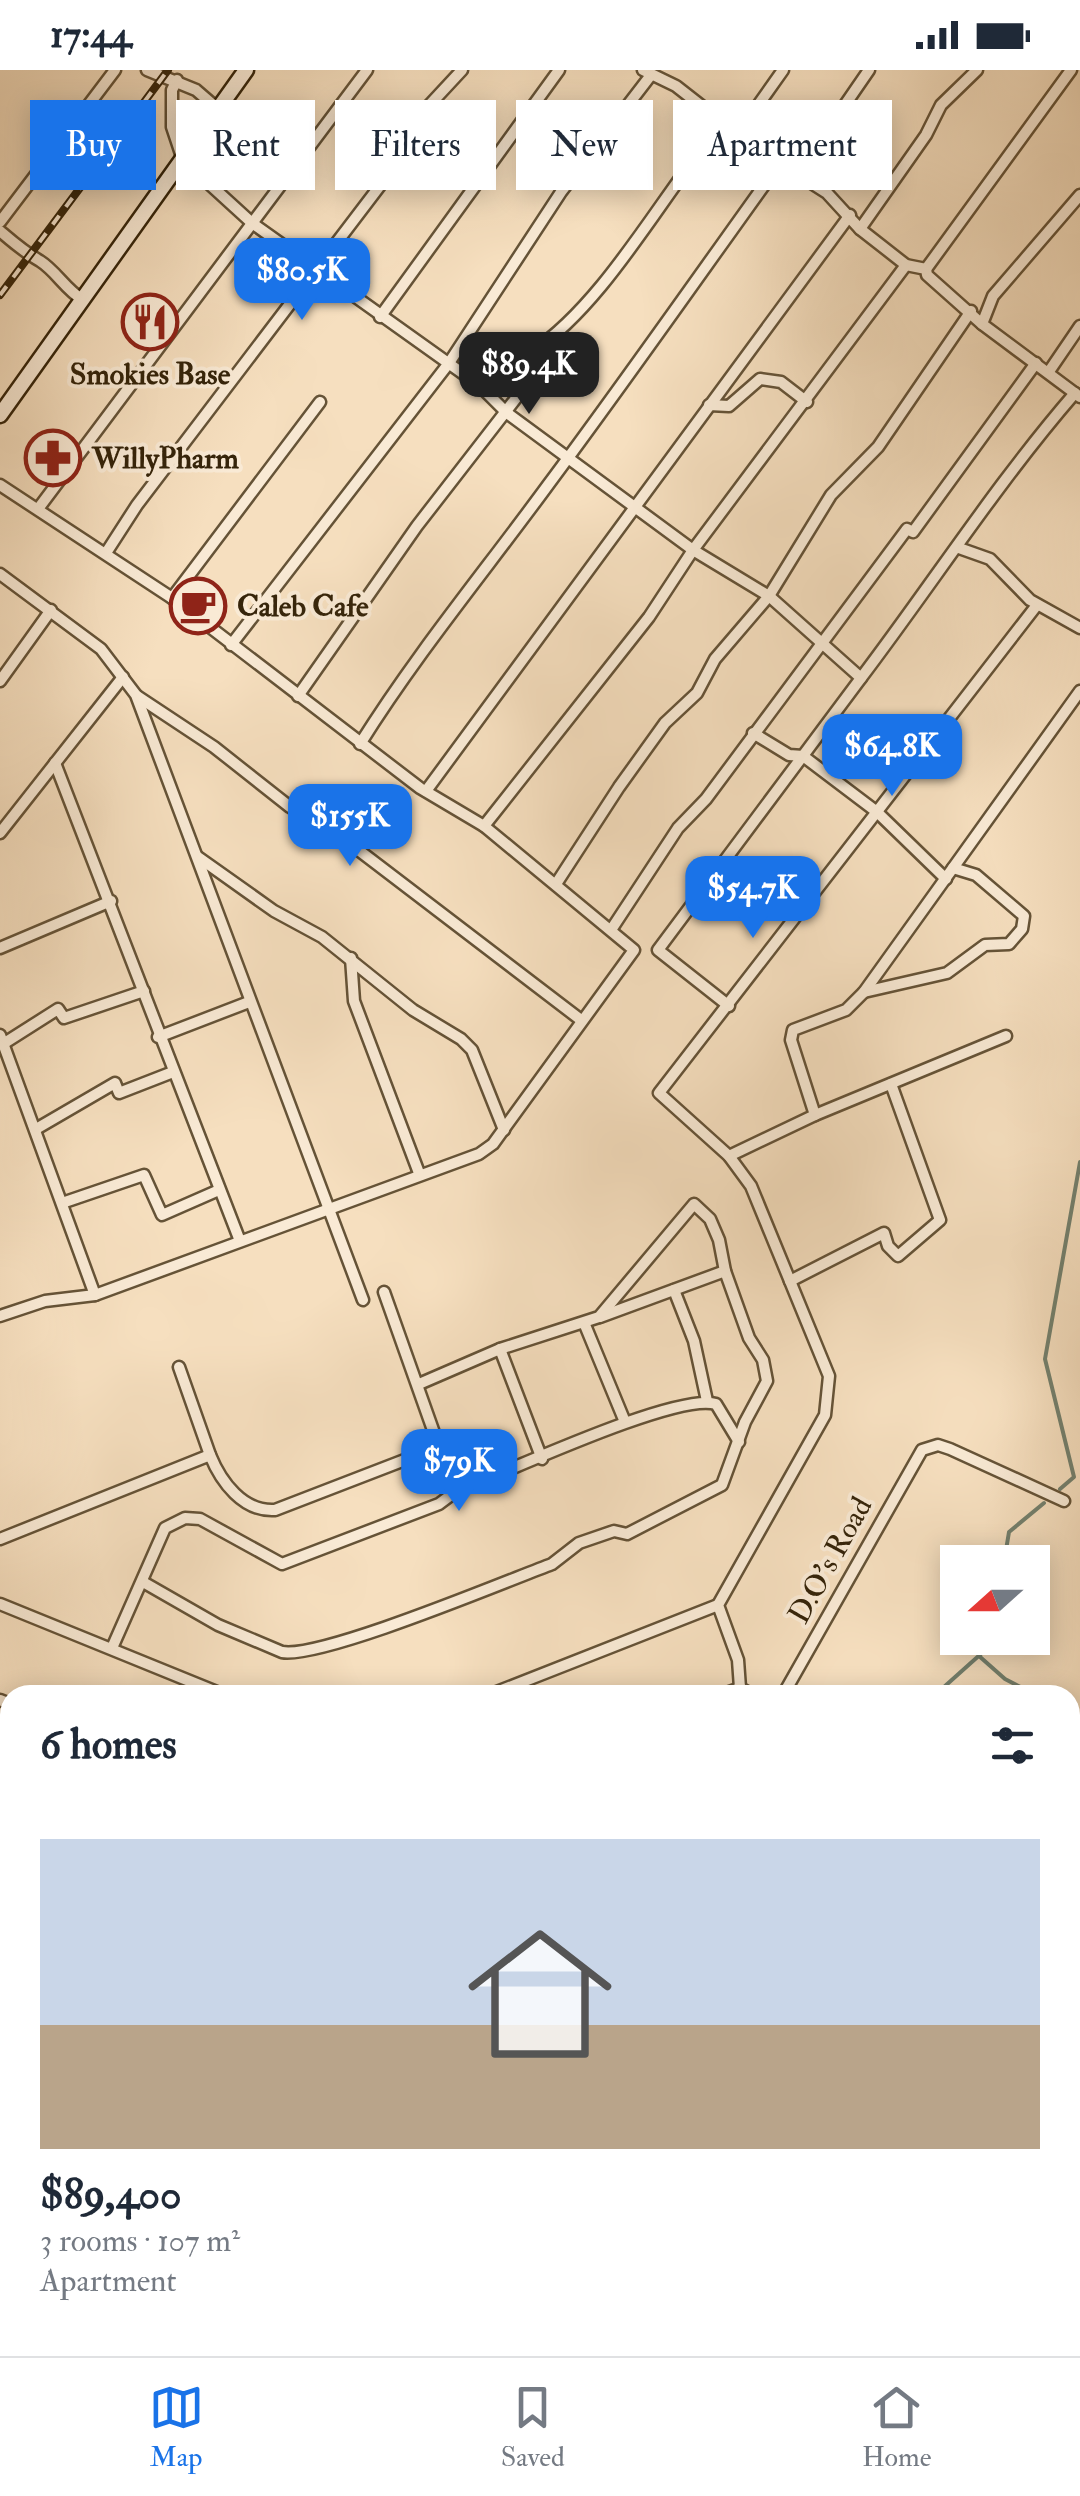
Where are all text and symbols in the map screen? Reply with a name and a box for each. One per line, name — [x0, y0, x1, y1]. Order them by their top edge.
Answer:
text: 17:44 — [50, 11, 131, 59]
chip: Buy — [30, 100, 156, 190]
chip: Rent — [176, 100, 315, 190]
chip: Filters — [335, 100, 496, 190]
chip: New — [516, 100, 653, 190]
chip: Apartment — [673, 100, 892, 190]
pin: $80.5K — [221, 238, 383, 323]
text: $80.5K — [256, 250, 348, 290]
restaurant icon: Smokies Base — [120, 292, 180, 352]
pin: $89.4K — [448, 332, 610, 417]
text: $89.4K — [481, 344, 577, 384]
place label: Smokies Base — [70, 356, 231, 393]
pharmacy icon: WillyPharm — [23, 428, 83, 488]
place label: WillyPharm — [91, 440, 239, 477]
cafe icon: Caleb Cafe — [168, 576, 228, 636]
place label: Caleb Cafe — [237, 588, 369, 625]
pin: $64.8K — [811, 714, 973, 799]
text: $64.8K — [844, 726, 940, 766]
pin: $155K — [280, 784, 420, 869]
text: $155K — [310, 796, 390, 836]
pin: $54.7K — [672, 856, 834, 941]
text: $54.7K — [707, 868, 799, 908]
pin: $79K — [400, 1429, 518, 1514]
text: $79K — [423, 1441, 495, 1481]
street label: D.O's Road — [781, 1490, 880, 1630]
north arrow — [940, 1545, 1050, 1655]
map controls — [940, 1545, 1050, 1655]
icon: filters — [985, 1718, 1040, 1773]
text: 6 homes — [40, 1719, 177, 1771]
icon: home — [450, 1904, 630, 2084]
text: $89,400 — [40, 2169, 182, 2221]
text: 3 rooms · 107 m² — [40, 2221, 240, 2261]
text: Apartment — [40, 2261, 177, 2301]
tab: Map — [149, 2380, 204, 2475]
tab: Saved — [501, 2380, 565, 2475]
tab: Home — [862, 2380, 931, 2475]

